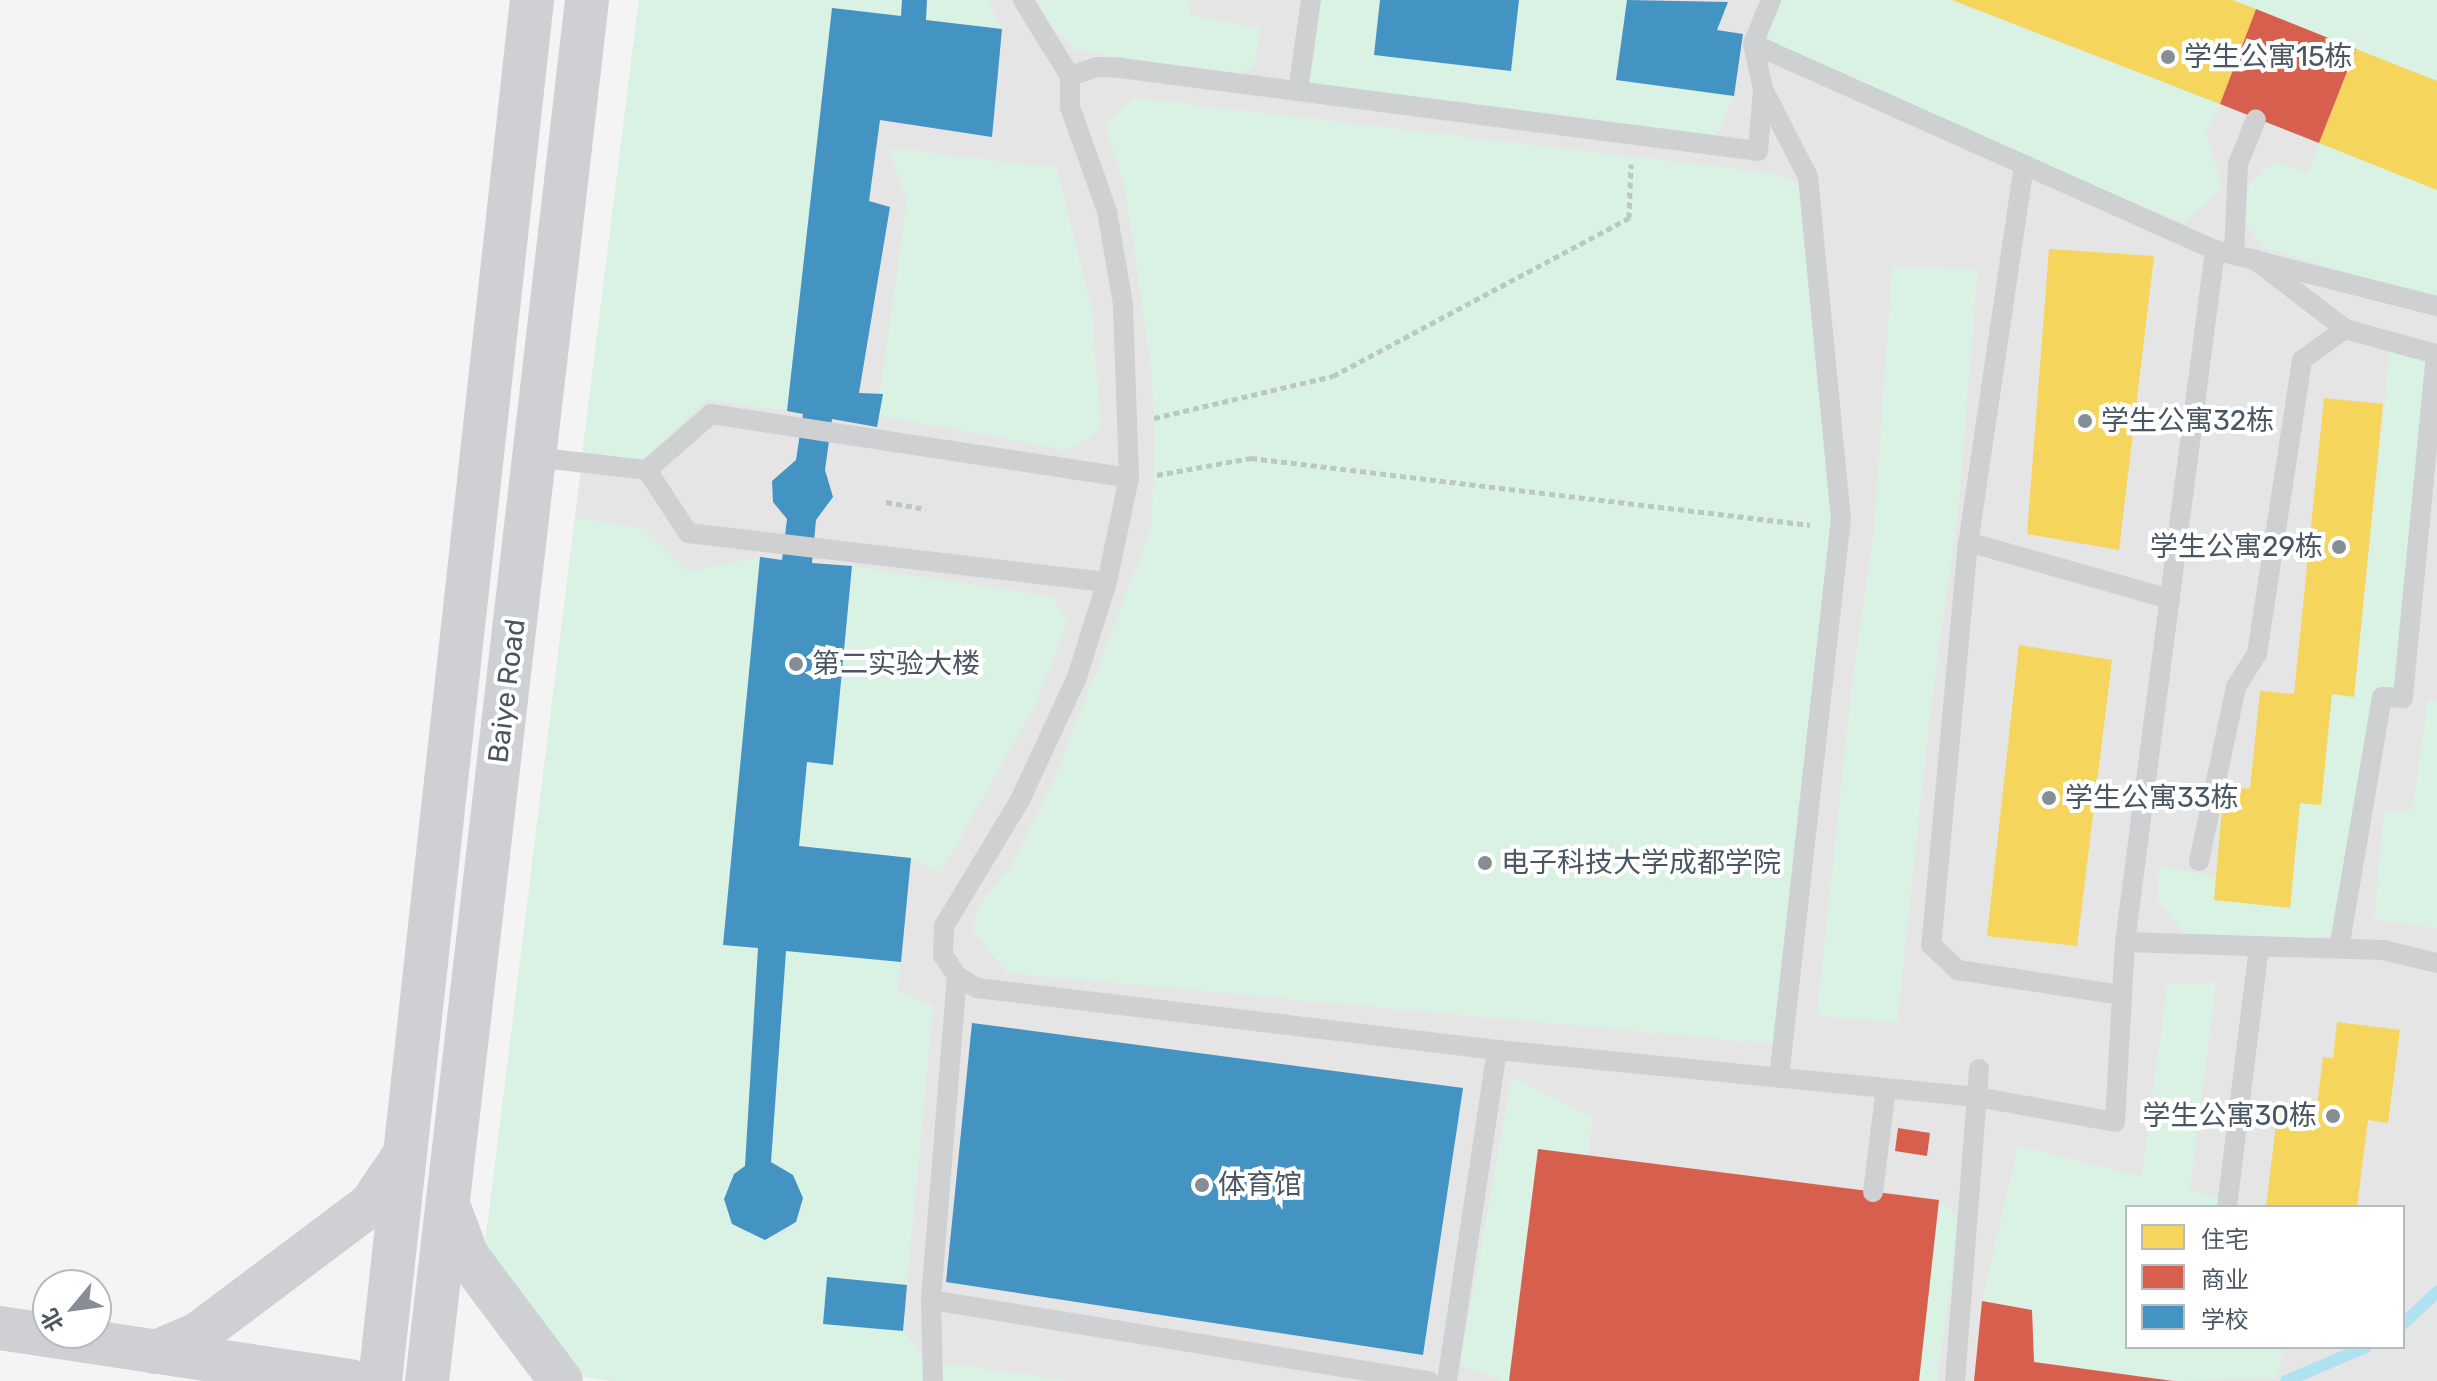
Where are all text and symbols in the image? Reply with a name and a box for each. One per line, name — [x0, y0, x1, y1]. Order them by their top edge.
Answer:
place label: 学生公寓15栋 — [2184, 40, 2353, 74]
marker: 学生公寓15栋 — [2159, 48, 2177, 66]
place label: 学生公寓32栋 — [2101, 404, 2274, 438]
marker: 学生公寓32栋 — [2076, 412, 2094, 430]
place label: 学生公寓29栋 — [2150, 530, 2323, 564]
marker: 学生公寓29栋 — [2330, 538, 2348, 556]
street label: Baiye Road — [482, 617, 532, 765]
place label: 第二实验大楼 — [812, 647, 980, 681]
marker: 第二实验大楼 — [787, 655, 805, 673]
place label: 学生公寓33栋 — [2065, 781, 2239, 815]
marker: 学生公寓33栋 — [2040, 789, 2058, 807]
place label: 电子科技大学成都学院 — [1501, 846, 1781, 880]
marker: 电子科技大学成都学院 — [1476, 854, 1494, 872]
place label: 学生公寓30栋 — [2142, 1099, 2317, 1133]
marker: 学生公寓30栋 — [2324, 1107, 2342, 1125]
place label: 体育馆 — [1218, 1168, 1302, 1202]
marker: 体育馆 — [1193, 1176, 1211, 1194]
legend — [2125, 1205, 2405, 1349]
text: 住宅 — [2201, 1226, 2249, 1254]
text: 商业 — [2201, 1266, 2249, 1294]
north arrow — [32, 1269, 112, 1349]
text: 北 — [35, 1304, 69, 1336]
text: 学校 — [2201, 1306, 2249, 1334]

